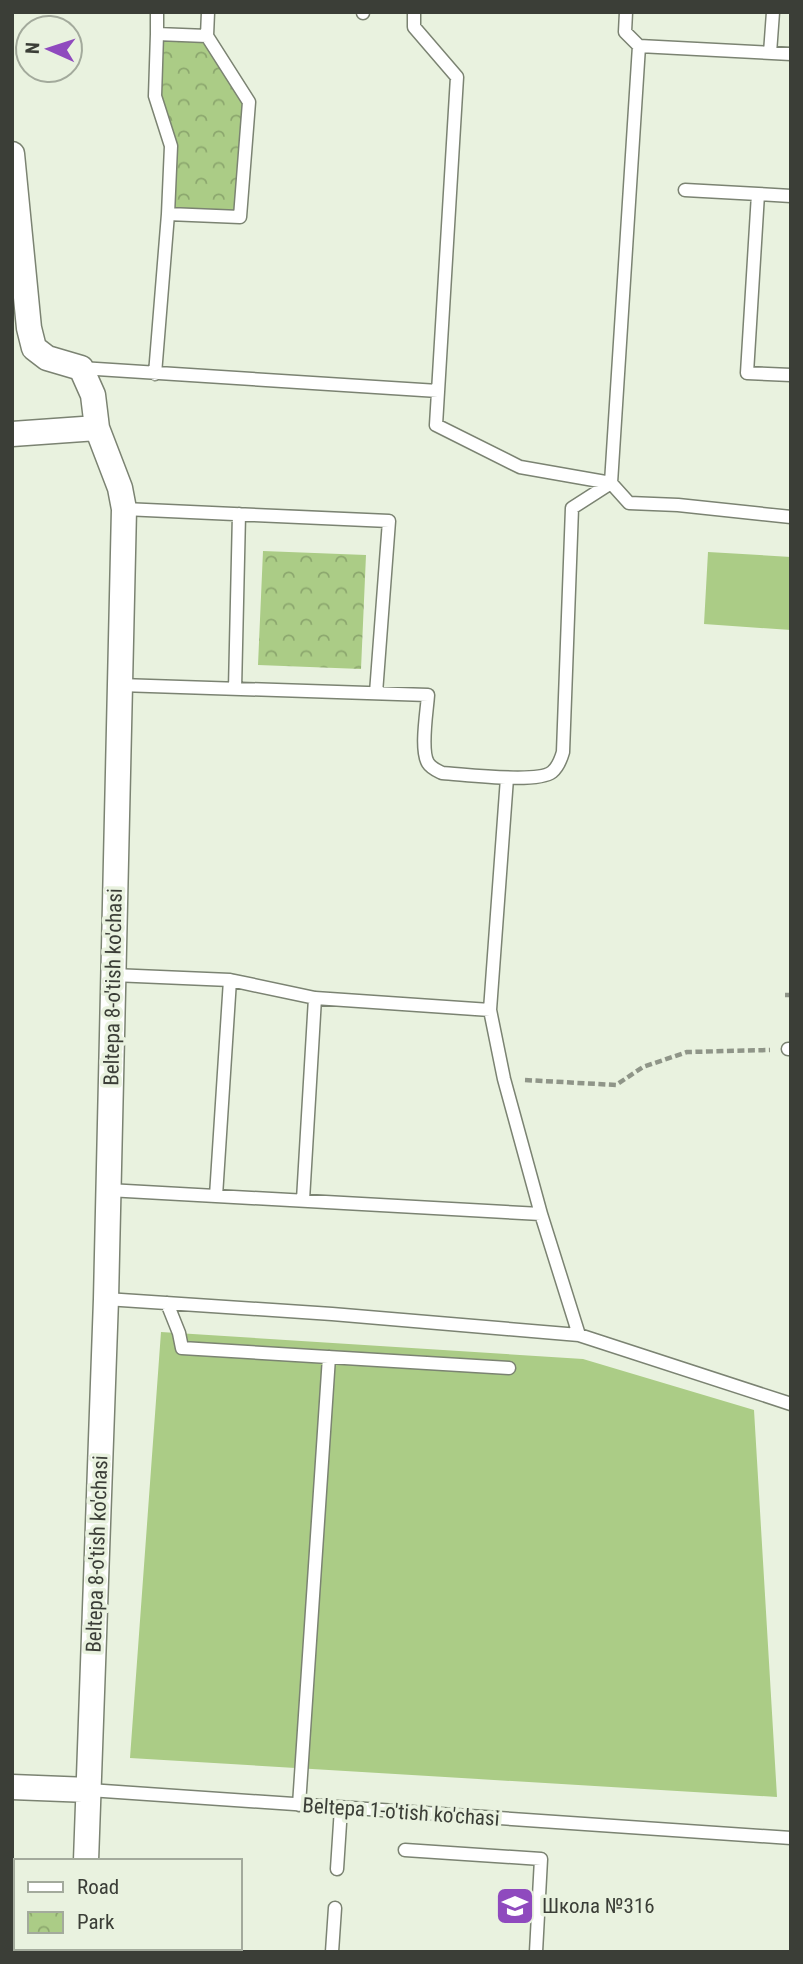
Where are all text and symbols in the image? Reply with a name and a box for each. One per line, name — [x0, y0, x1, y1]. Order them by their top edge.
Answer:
north arrow — [14, 14, 84, 84]
text: N — [21, 42, 44, 55]
street label: Beltepa 8-o'tish ko'chasi — [99, 888, 127, 1086]
street label: Beltepa 8-o'tish ko'chasi — [82, 1455, 112, 1653]
street label: Beltepa 1-o'tish ko'chasi — [302, 1793, 500, 1831]
legend — [14, 1859, 242, 1950]
text: Road — [77, 1875, 119, 1899]
school or university icon: Школа №316 — [494, 1885, 536, 1927]
place label: Школа №316 — [542, 1894, 655, 1918]
text: Park — [77, 1910, 115, 1934]

